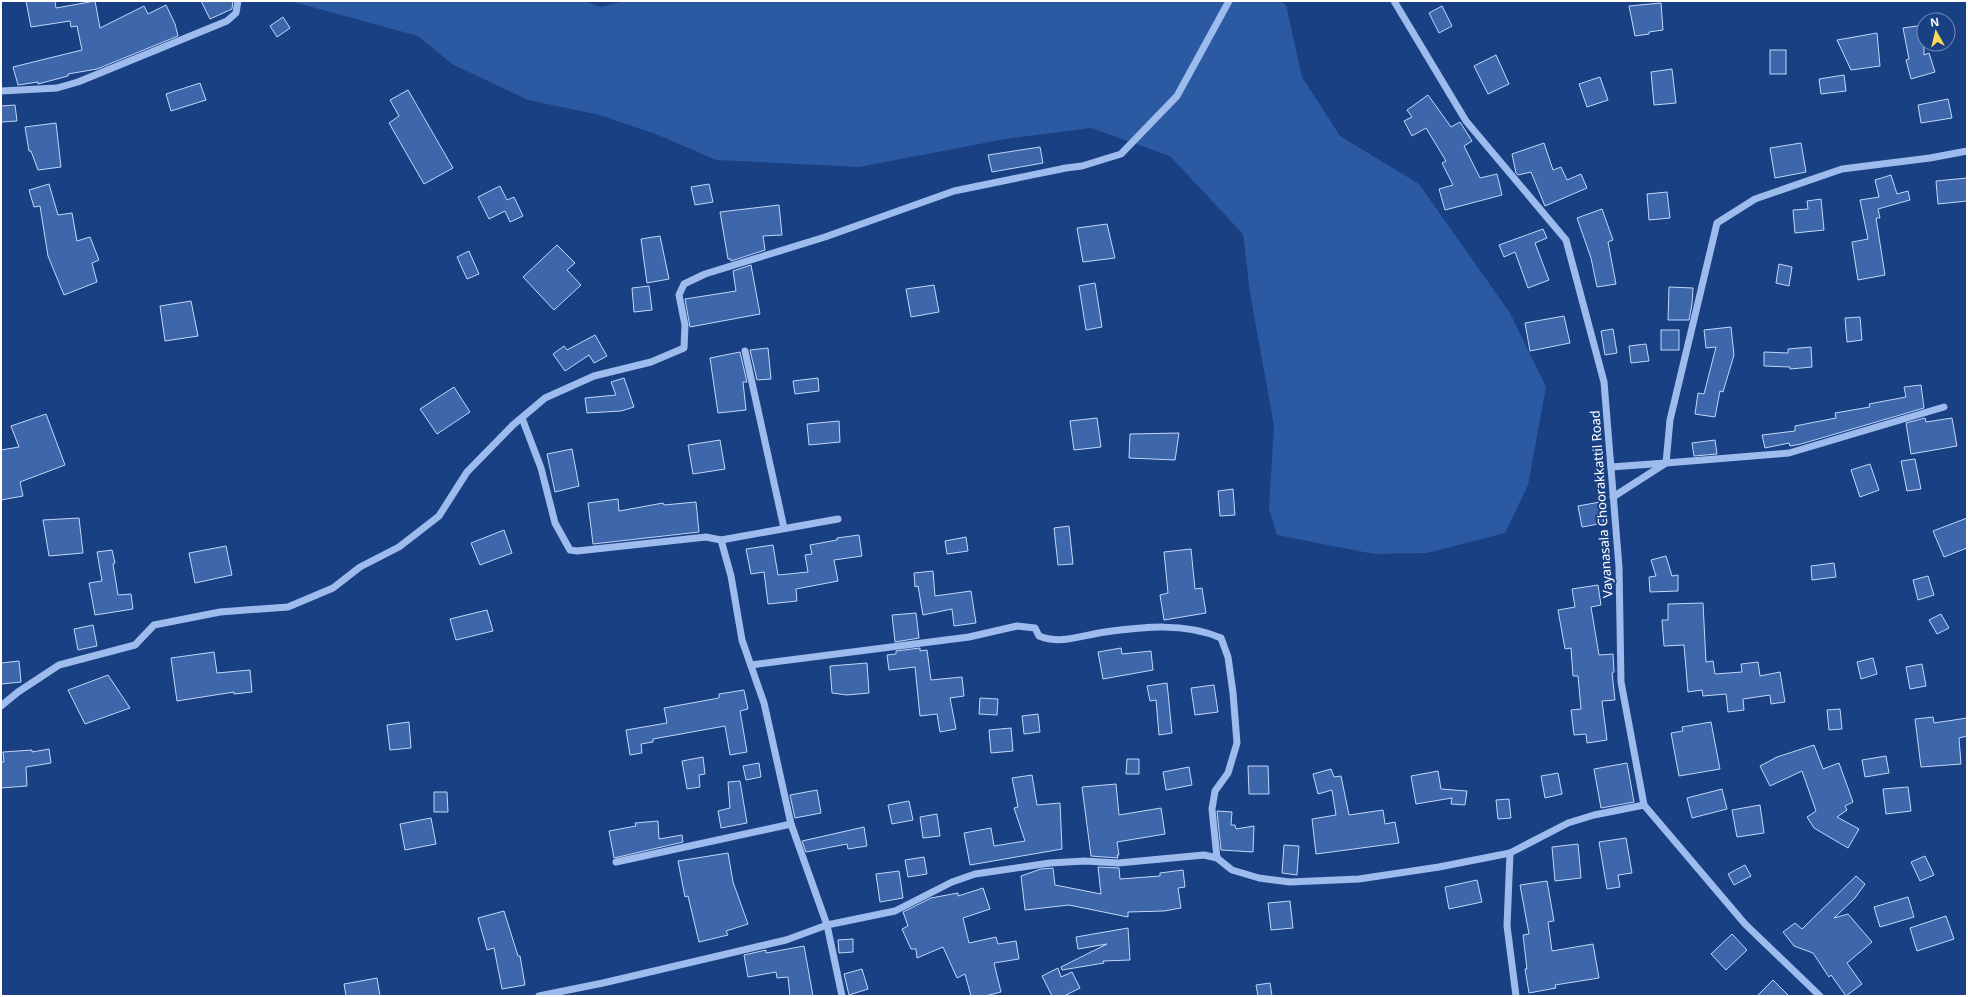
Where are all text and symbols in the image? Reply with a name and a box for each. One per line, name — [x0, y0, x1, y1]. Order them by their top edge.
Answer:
north arrow — [1916, 12, 1956, 52]
text: N — [1929, 14, 1940, 30]
street label: Vayanasala Choorakkattil Road — [1585, 410, 1617, 598]

